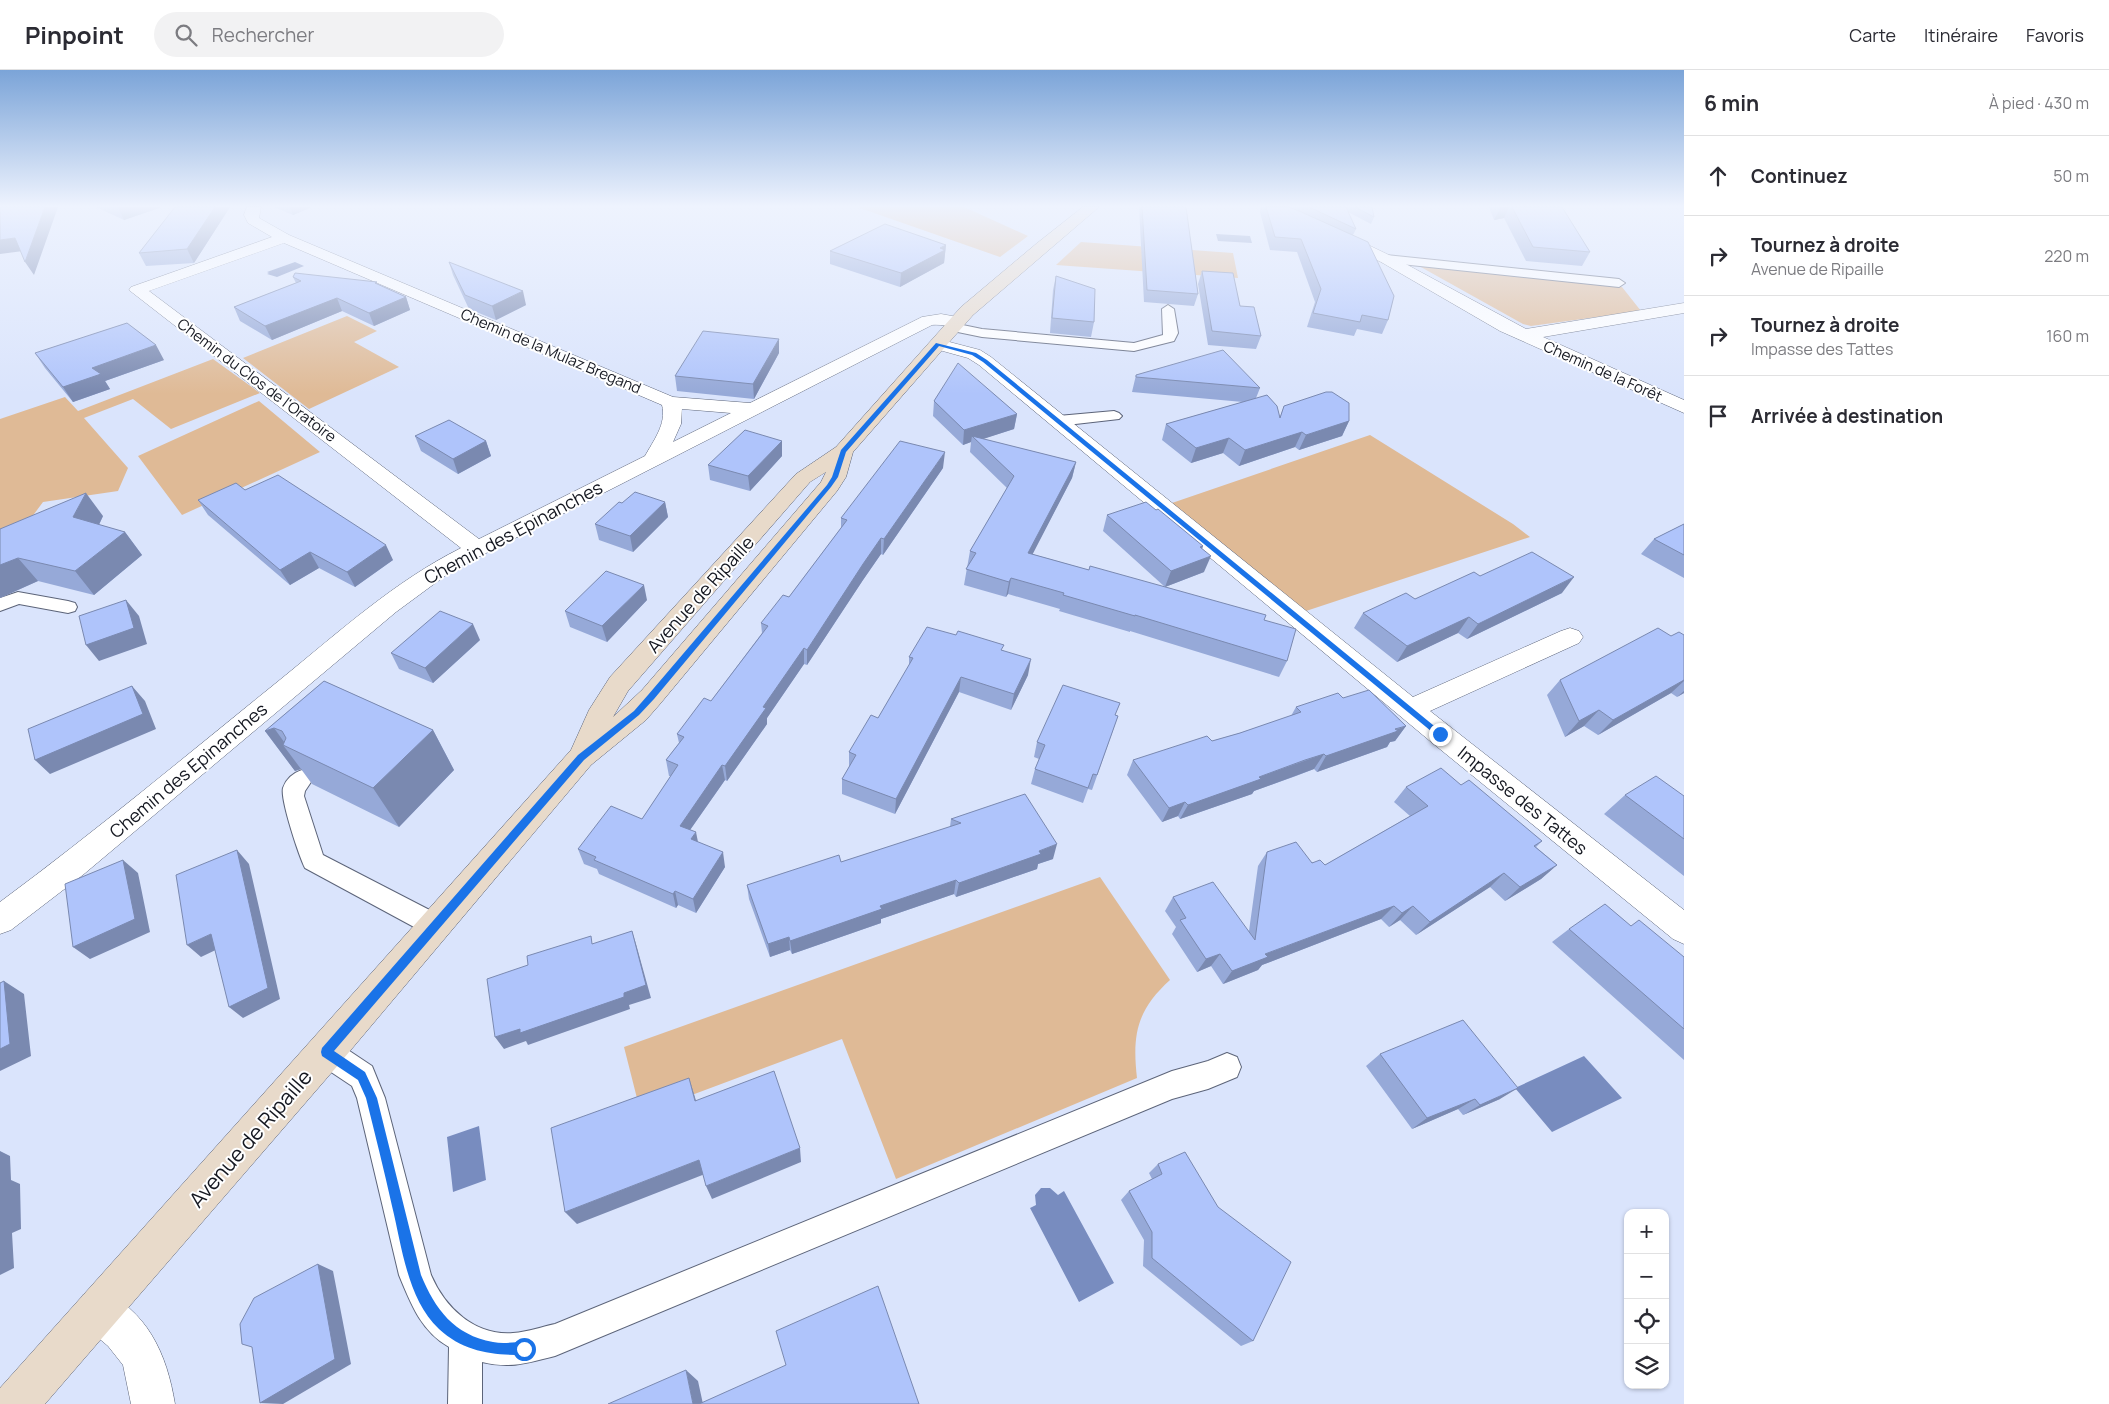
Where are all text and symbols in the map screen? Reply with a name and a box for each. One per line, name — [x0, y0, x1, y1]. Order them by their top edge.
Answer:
search box — [154, 12, 504, 57]
text: Pinpoint — [25, 18, 124, 51]
icon: search — [172, 21, 200, 49]
text: Rechercher — [212, 22, 314, 48]
text: Carte — [1849, 23, 1896, 47]
text: Itinéraire — [1924, 23, 1998, 47]
text: Favoris — [2026, 23, 2084, 47]
text: 6 min — [1704, 89, 1759, 117]
text: À pied · 430 m — [1989, 92, 2089, 114]
icon: ahead — [1704, 162, 1732, 190]
text: Continuez — [1751, 163, 1848, 189]
text: 50 m — [2053, 165, 2089, 187]
text: Tournez à droite — [1751, 232, 1899, 258]
icon: right — [1704, 242, 1732, 270]
text: 220 m — [2044, 245, 2089, 267]
text: Avenue de Ripaille — [1751, 258, 1884, 280]
street label: Chemin de la Mulaz Bregand — [457, 303, 645, 399]
text: Tournez à droite — [1751, 312, 1899, 338]
street label: Chemin du Clos de l'Oratoire — [173, 313, 341, 447]
icon: right — [1704, 322, 1732, 350]
text: 160 m — [2046, 325, 2089, 347]
street label: Chemin de la Forêt — [1540, 335, 1666, 407]
text: Impasse des Tattes — [1751, 338, 1893, 360]
icon: arrive — [1704, 402, 1732, 430]
text: Arrivée à destination — [1751, 403, 1943, 429]
street label: Chemin des Epinanches — [420, 475, 606, 589]
street label: Avenue de Ripaille — [641, 530, 759, 658]
street label: Chemin des Epinanches — [104, 697, 272, 843]
route end — [1429, 723, 1452, 746]
street label: Impasse des Tattes — [1453, 740, 1593, 860]
street label: Avenue de Ripaille — [182, 1063, 318, 1213]
map controls — [1624, 1209, 1669, 1389]
button: + — [1624, 1209, 1669, 1254]
button: − — [1624, 1254, 1669, 1299]
button: locate — [1624, 1299, 1669, 1344]
route start — [513, 1338, 536, 1361]
button: layers — [1624, 1344, 1669, 1389]

